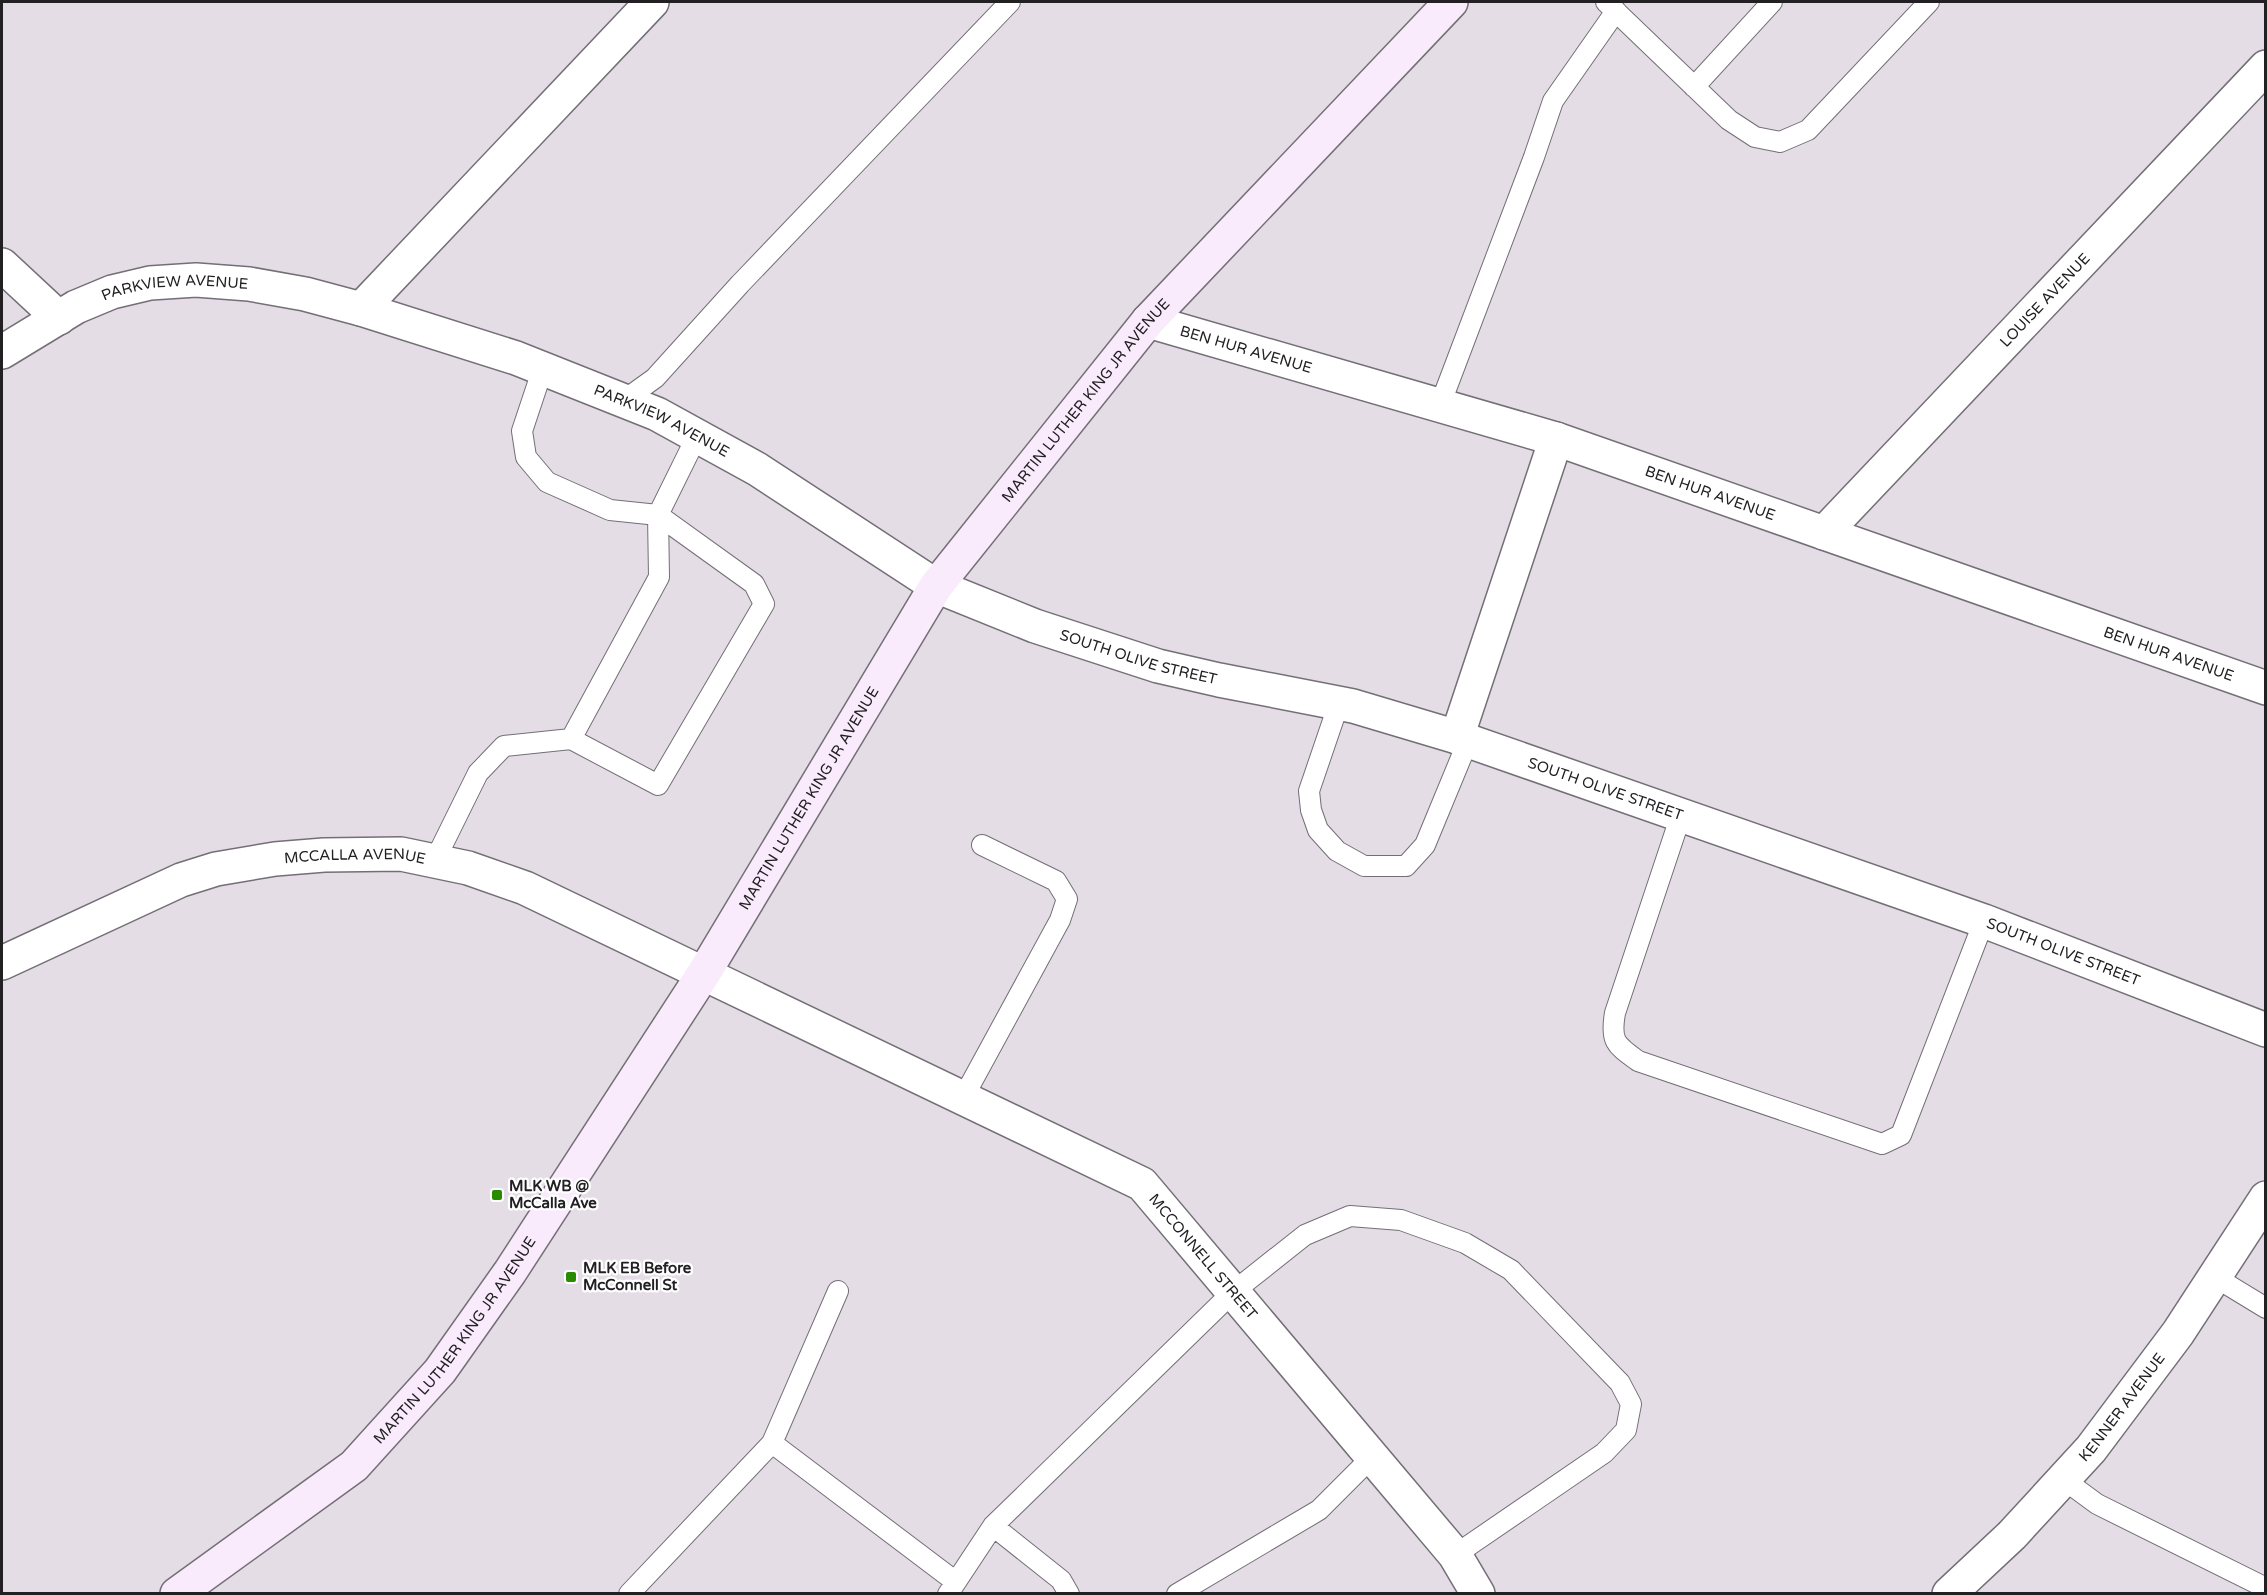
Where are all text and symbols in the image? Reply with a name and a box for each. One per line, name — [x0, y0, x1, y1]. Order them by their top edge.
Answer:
street label: LOUISE AVENUE — [1996, 249, 2094, 351]
street label: PARKVIEW AVENUE — [99, 271, 249, 304]
street label: MARTIN LUTHER KING JR AVENUE — [998, 295, 1174, 506]
street label: BEN HUR AVENUE — [1178, 322, 1314, 377]
street label: PARKVIEW AVENUE — [591, 381, 732, 461]
street label: BEN HUR AVENUE — [1643, 462, 1778, 524]
street label: BEN HUR AVENUE — [2101, 623, 2236, 685]
street label: SOUTH OLIVE STREET — [1058, 626, 1219, 688]
street label: MARTIN LUTHER KING JR AVENUE — [735, 683, 883, 913]
street label: SOUTH OLIVE STREET — [1526, 753, 1685, 824]
street label: MCCALLA AVENUE — [283, 845, 427, 868]
street label: SOUTH OLIVE STREET — [1984, 914, 2143, 989]
place label: MLK WB @ McCalla Ave — [509, 1177, 597, 1212]
marker: MLK WB @ McCalla Ave — [490, 1188, 504, 1202]
street label: MCCONNELL STREET — [1145, 1190, 1261, 1323]
street label: MARTIN LUTHER KING JR AVENUE — [370, 1233, 540, 1447]
place label: MLK EB Before McConnell St — [583, 1259, 692, 1294]
marker: MLK EB Before McConnell St — [564, 1270, 578, 1284]
street label: KENNER AVENUE — [2075, 1349, 2169, 1465]

